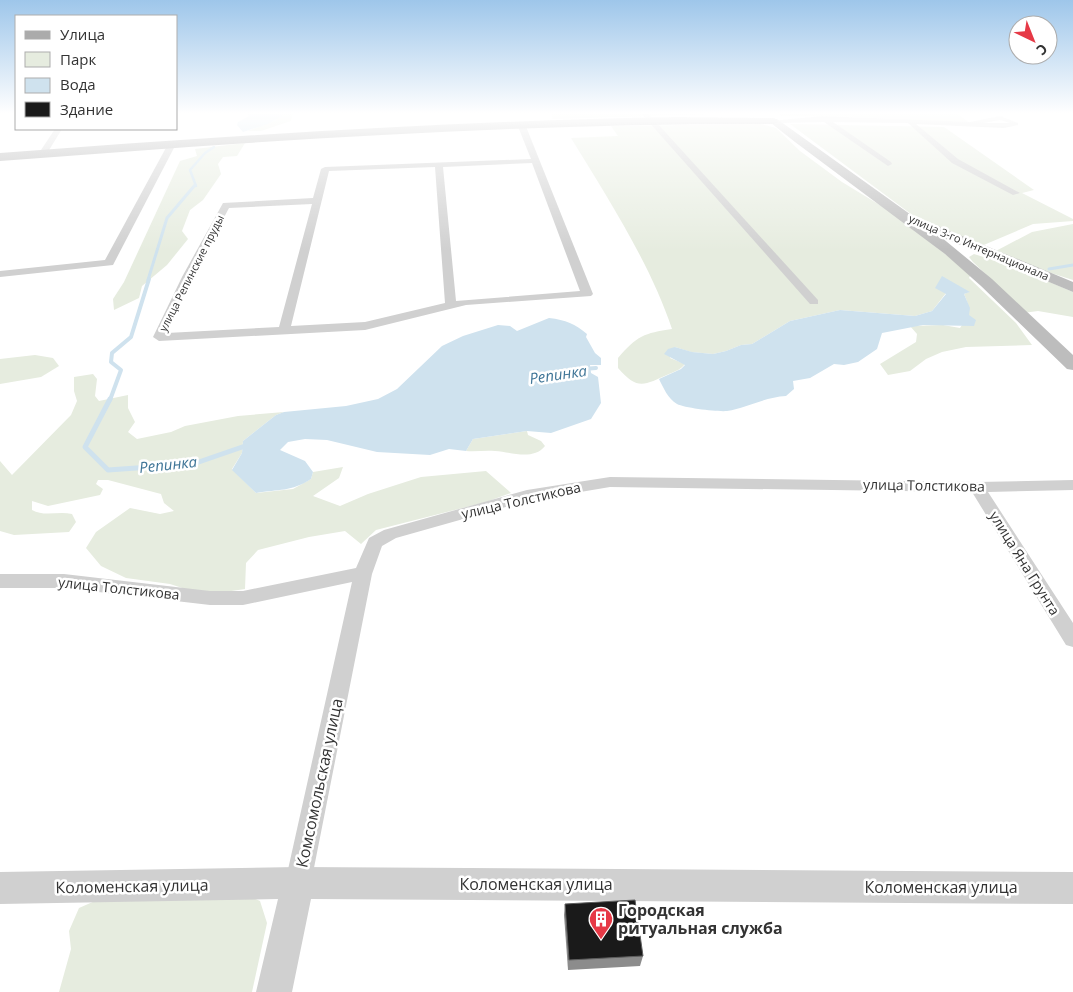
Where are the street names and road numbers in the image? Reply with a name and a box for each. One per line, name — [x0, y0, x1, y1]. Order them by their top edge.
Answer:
street label: улица 3-го Интернационала — [906, 211, 1052, 283]
street label: улица Репинские пруды — [155, 212, 227, 334]
street label: улица Толстикова — [863, 474, 985, 496]
street label: улица Толстикова — [459, 477, 583, 523]
street label: улица Яна Грунта — [985, 507, 1065, 619]
street label: улица Толстикова — [57, 572, 181, 604]
street label: Комсомольская улица — [290, 696, 348, 870]
street label: Коломенская улица — [459, 873, 613, 895]
street label: Коломенская улица — [55, 874, 209, 898]
street label: Коломенская улица — [864, 876, 1018, 898]

